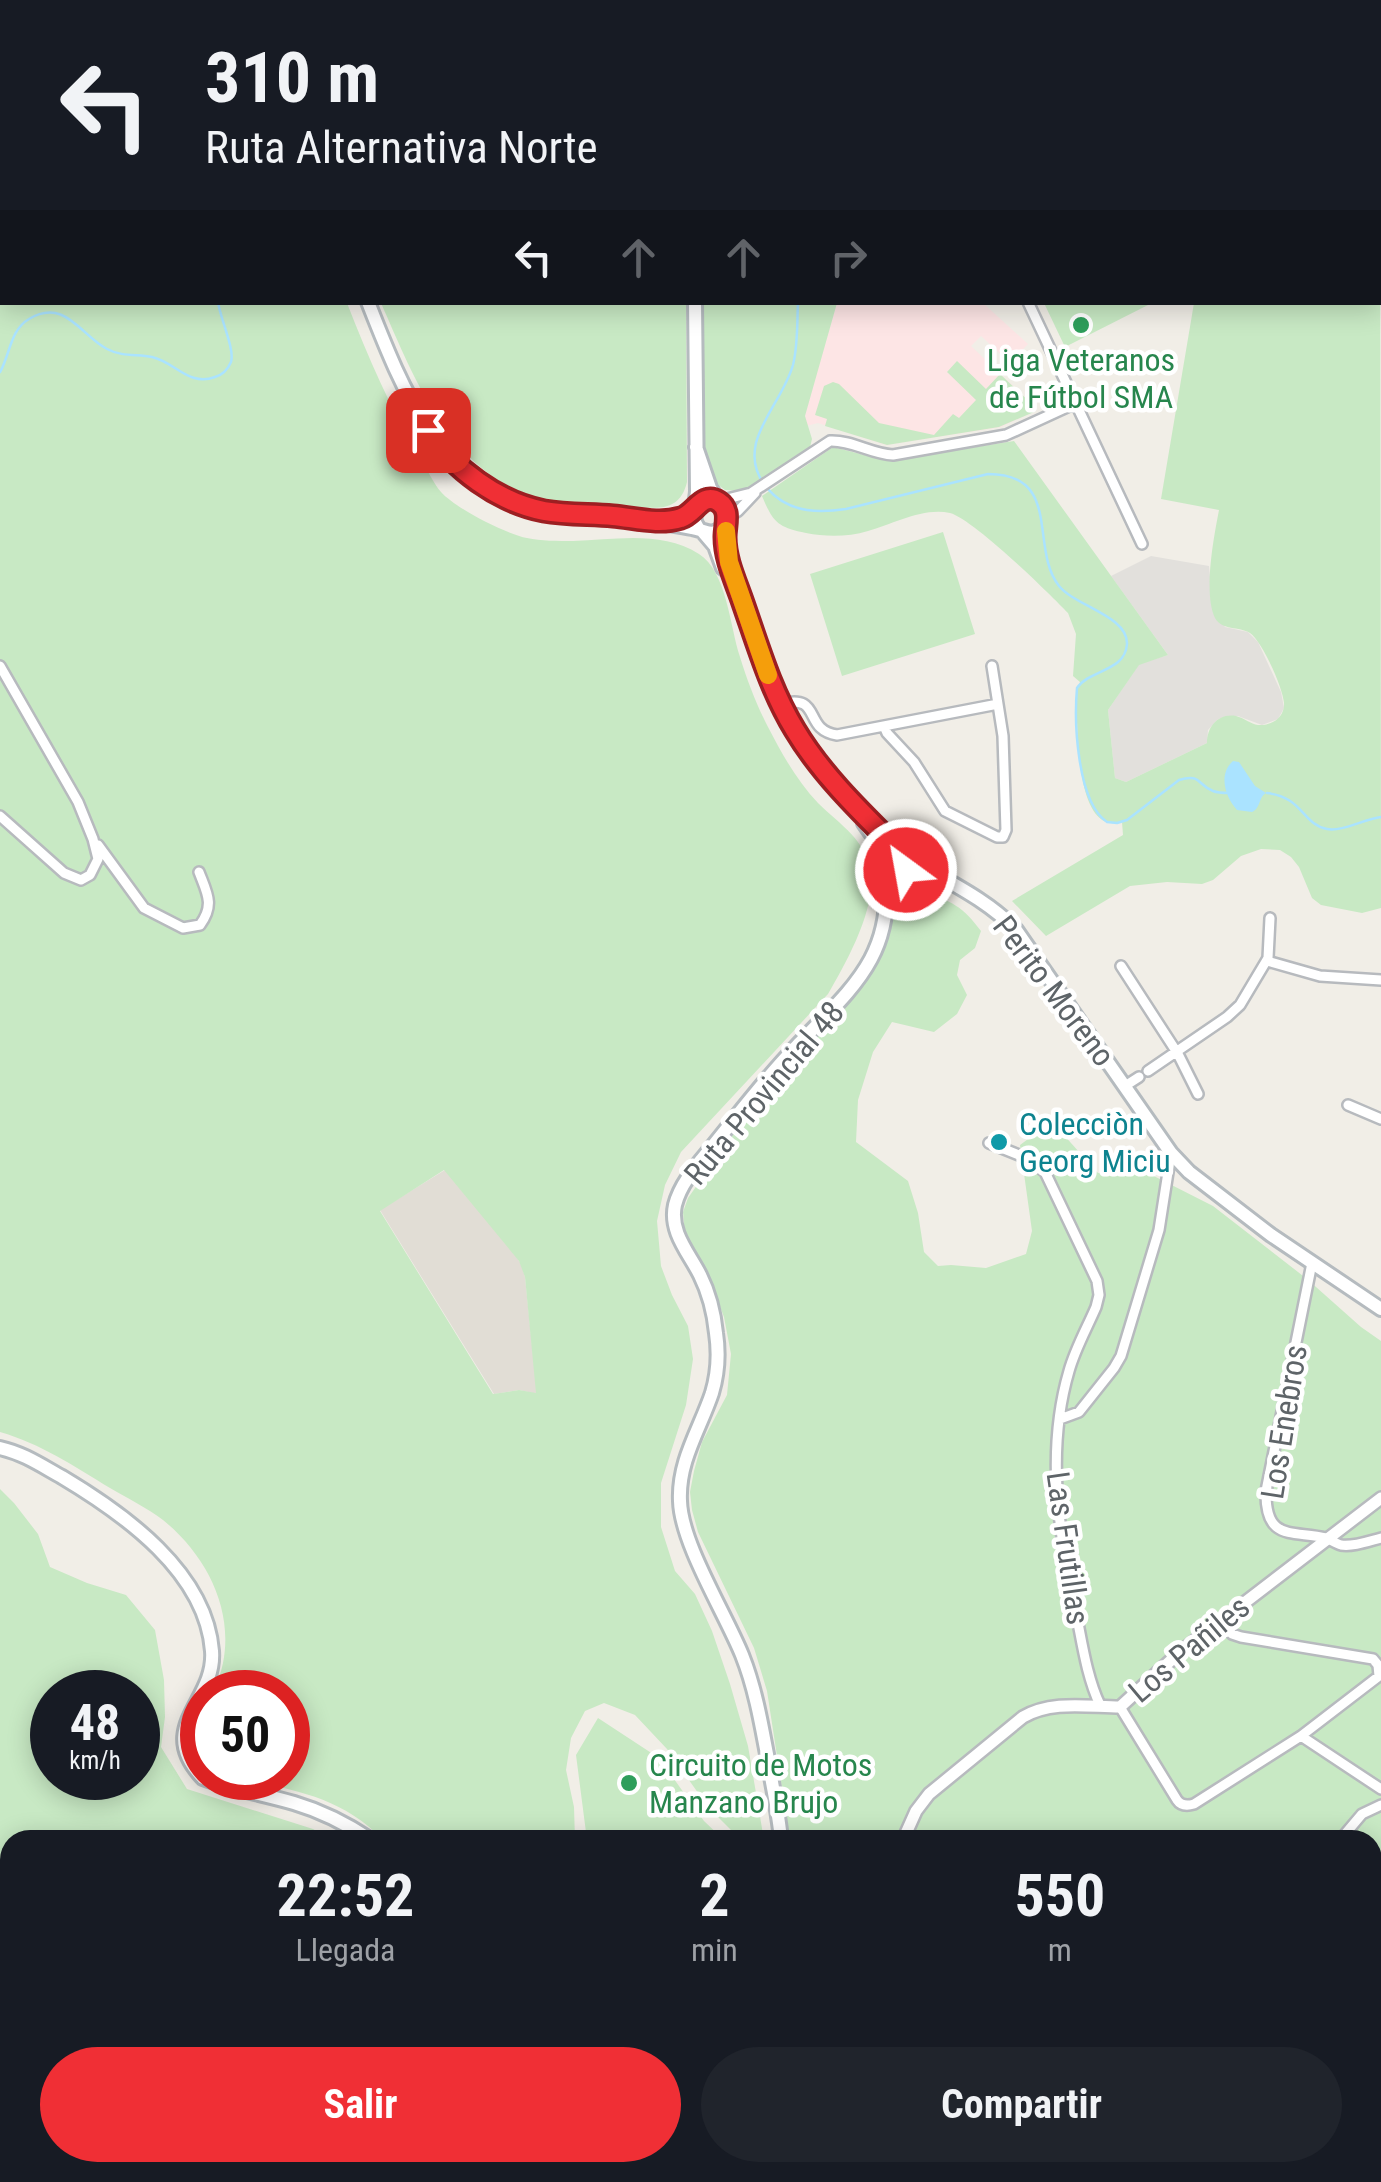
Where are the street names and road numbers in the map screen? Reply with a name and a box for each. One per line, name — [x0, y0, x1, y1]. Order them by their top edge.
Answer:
street label: Perito Moreno — [985, 908, 1123, 1074]
street label: Ruta Provincial 48 — [676, 994, 852, 1192]
street label: Los Enebros — [1253, 1342, 1315, 1502]
street label: Las Frutillas — [1038, 1469, 1098, 1627]
street label: Los Pañiles — [1121, 1588, 1257, 1710]

